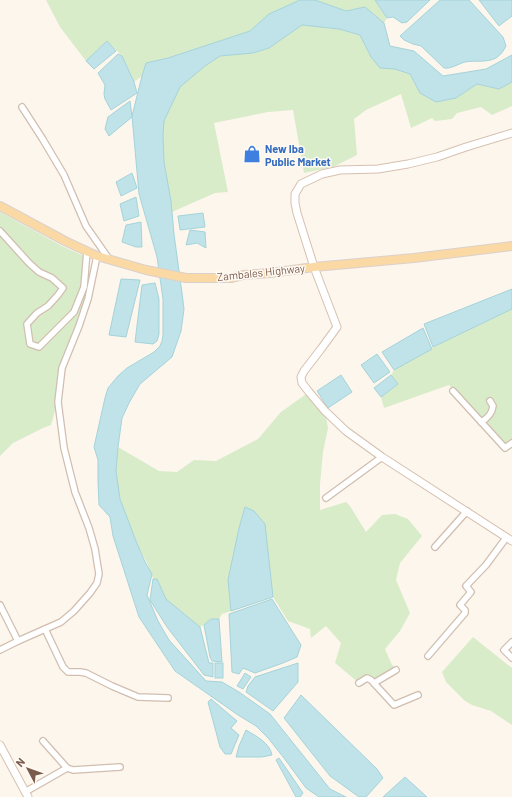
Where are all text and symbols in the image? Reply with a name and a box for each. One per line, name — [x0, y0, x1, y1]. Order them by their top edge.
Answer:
place label: New Iba Public Market — [265, 142, 331, 168]
shop icon: New Iba Public Market — [242, 144, 262, 164]
street label: Zambales Highway — [216, 261, 306, 283]
north arrow — [8, 749, 48, 789]
text: N — [13, 755, 27, 769]

